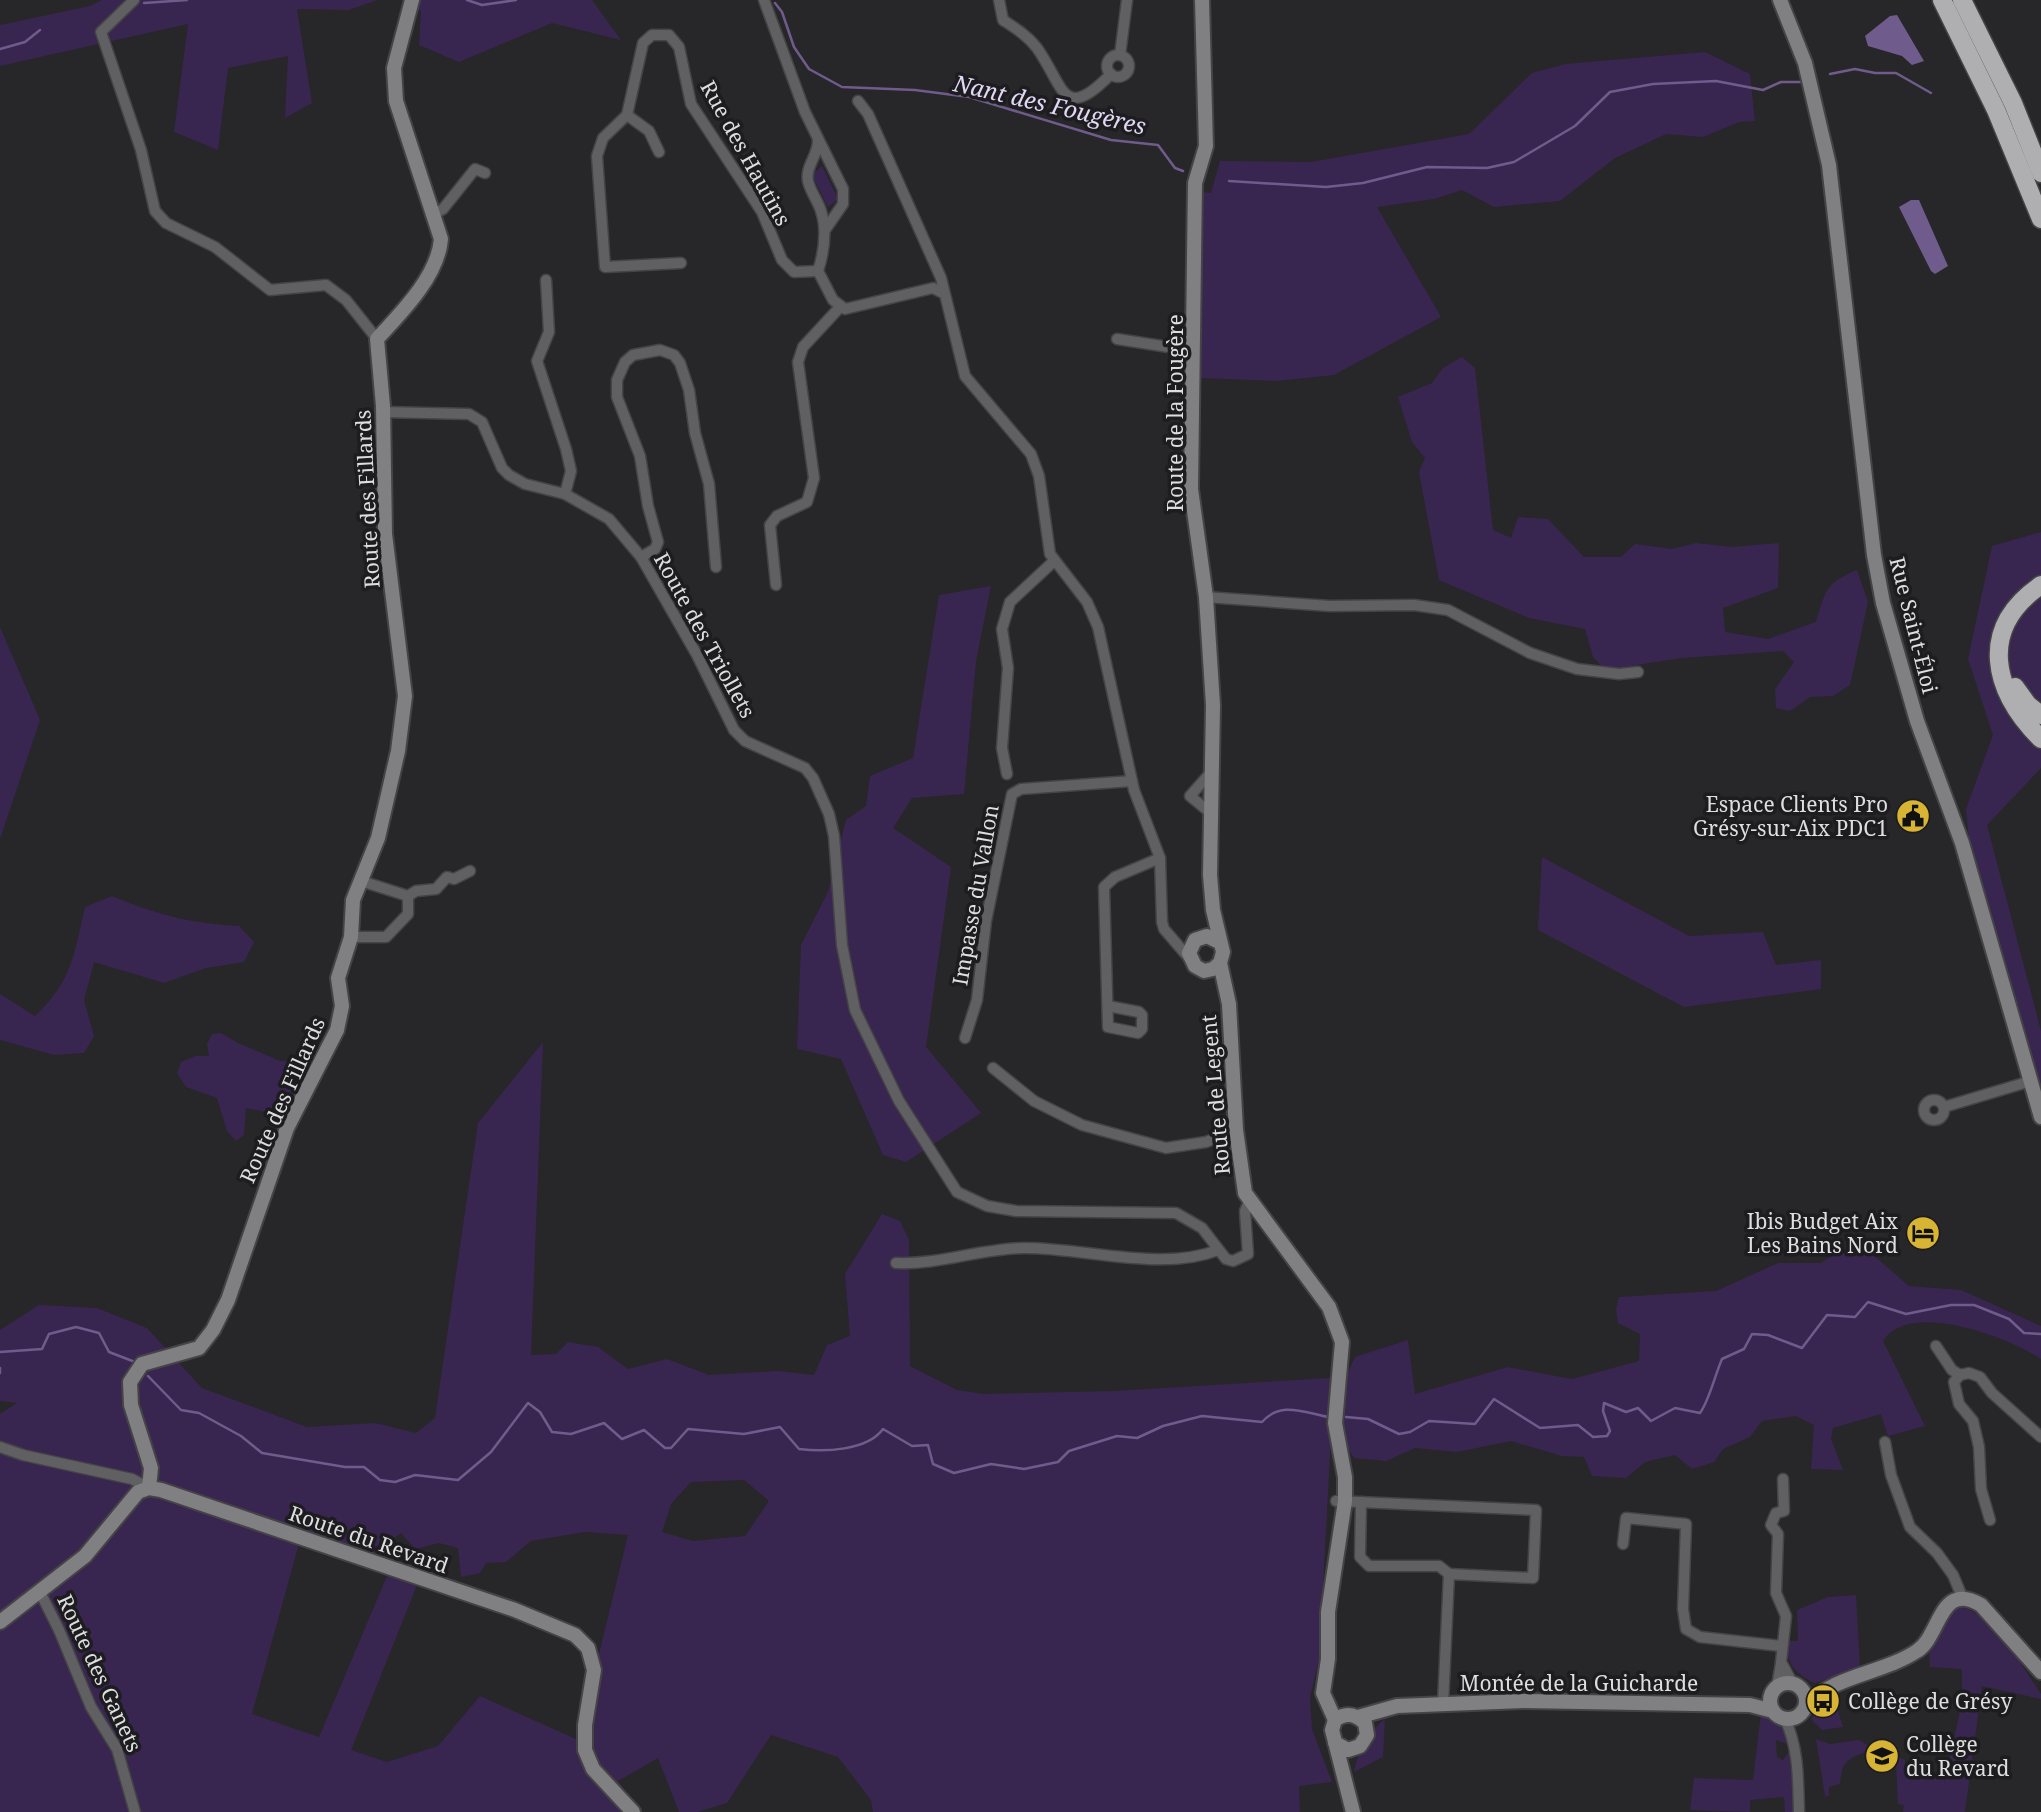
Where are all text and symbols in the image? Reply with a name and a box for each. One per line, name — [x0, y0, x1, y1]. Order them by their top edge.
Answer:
water label: Nant des Fougères — [950, 66, 1150, 142]
street label: Rue des Hautins — [695, 75, 797, 231]
street label: Route de la Fougère — [1161, 314, 1189, 512]
street label: Route des Fillards — [348, 409, 386, 589]
street label: Route des Triollets — [648, 547, 762, 723]
street label: Rue Saint-Éloi — [1884, 554, 1945, 696]
place label: Espace Clients Pro Grésy-sur-Aix PDC1 — [1693, 790, 1888, 842]
public building icon: Espace Clients Pro Grésy-sur-Aix PDC1 — [1894, 797, 1932, 835]
street label: Impasse du Vallon — [945, 802, 1005, 988]
street label: Route des Fillards — [233, 1013, 331, 1187]
street label: Route de Legent — [1194, 1014, 1236, 1176]
place label: Ibis Budget Aix Les Bains Nord — [1747, 1207, 1899, 1259]
hotel icon: Ibis Budget Aix Les Bains Nord — [1904, 1214, 1942, 1252]
street label: Route du Revard — [286, 1499, 452, 1579]
street label: Route des Ganets — [51, 1590, 149, 1756]
street label: Montée de la Guicharde — [1460, 1669, 1698, 1697]
bus stop icon: Collège de Grésy — [1804, 1682, 1842, 1720]
place label: Collège de Grésy — [1848, 1687, 2012, 1715]
place label: Collège du Revard — [1906, 1730, 2010, 1782]
school or university icon: Collège du Revard — [1863, 1737, 1901, 1775]

